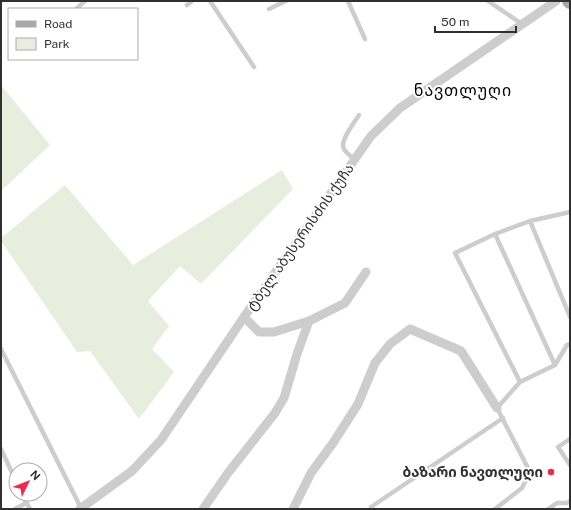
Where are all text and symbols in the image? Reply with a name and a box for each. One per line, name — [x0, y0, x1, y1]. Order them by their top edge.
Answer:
legend — [8, 8, 138, 60]
scale bar — [435, 8, 516, 34]
text: 50 m — [441, 15, 469, 29]
text: Road — [44, 17, 72, 31]
text: Park — [44, 37, 70, 51]
district label: ნავთლუღი — [414, 81, 512, 101]
street label: ტბელ აბუსერისძის ქუჩა — [243, 161, 358, 314]
north arrow — [8, 462, 48, 502]
place label: ბაზარი ნავთლუღი — [403, 464, 543, 481]
marker: ბაზარი ნავთლუღი — [546, 467, 556, 477]
text: N — [28, 468, 43, 482]

